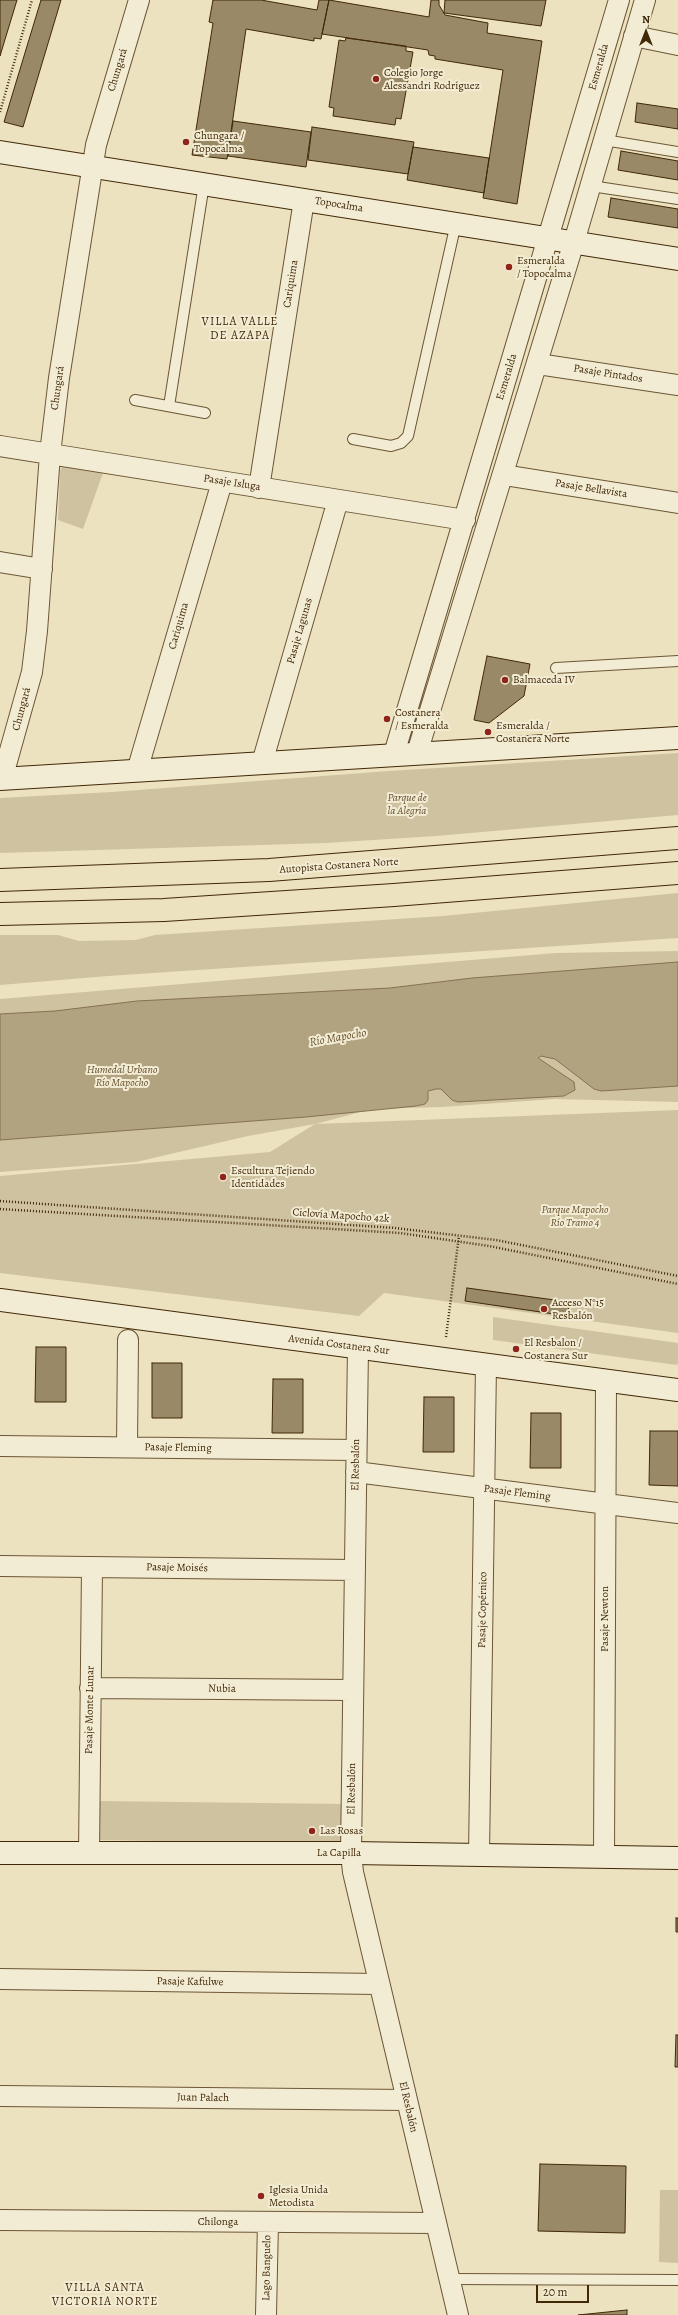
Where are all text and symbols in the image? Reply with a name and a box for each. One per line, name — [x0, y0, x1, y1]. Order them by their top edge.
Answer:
north arrow — [626, 12, 666, 52]
text: N — [642, 12, 650, 27]
street label: Esmeralda — [586, 42, 612, 92]
street label: Chungará — [105, 47, 131, 93]
place label: Colegio Jorge Alessandri Rodríguez — [384, 66, 480, 92]
marker: Colegio Jorge Alessandri Rodríguez — [371, 74, 381, 84]
place label: Chungara / Topocalma — [194, 129, 244, 155]
marker: Chungara / Topocalma — [181, 137, 191, 147]
street label: Topocalma — [314, 195, 364, 215]
place label: Esmeralda / Topocalma — [517, 254, 572, 280]
street label: Cariquima — [281, 259, 301, 309]
marker: Esmeralda / Topocalma — [504, 262, 514, 272]
district label: VILLA VALLE DE AZAPA — [202, 315, 278, 343]
street label: Esmeralda — [494, 352, 520, 402]
street label: Pasaje Pintados — [572, 362, 644, 386]
street label: Chungará — [48, 365, 68, 411]
street label: Pasaje Isluga — [202, 472, 262, 494]
street label: Pasaje Bellavista — [554, 477, 628, 501]
street label: Pasaje Lagunas — [284, 596, 316, 666]
street label: Cariquima — [166, 601, 192, 651]
place label: Balmaceda IV — [513, 673, 575, 687]
marker: Balmaceda IV — [500, 675, 510, 685]
street label: Chungará — [10, 686, 34, 732]
place label: Costanera / Esmeralda — [395, 706, 449, 732]
marker: Costanera / Esmeralda — [382, 714, 392, 724]
place label: Esmeralda / Costanera Norte — [496, 719, 570, 745]
marker: Esmeralda / Costanera Norte — [483, 727, 493, 737]
park label: Parque de la Alegría — [387, 791, 427, 817]
street label: Autopista Costanera Norte — [279, 855, 399, 877]
water label: Río Mapocho — [309, 1026, 367, 1050]
park label: Humedal Urbano Río Mapocho — [87, 1063, 157, 1089]
place label: Escultura Tejiendo Identidades — [231, 1164, 315, 1190]
marker: Escultura Tejiendo Identidades — [218, 1172, 228, 1182]
park label: Parque Mapocho Río Tramo 4 — [541, 1203, 609, 1229]
street label: Ciclovía Mapocho 42k — [292, 1206, 390, 1226]
place label: Acceso N°15 Resbalón — [552, 1296, 604, 1322]
marker: Acceso N°15 Resbalón — [539, 1304, 549, 1314]
street label: Avenida Costanera Sur — [288, 1332, 390, 1358]
place label: El Resbalon / Costanera Sur — [524, 1336, 588, 1362]
marker: El Resbalon / Costanera Sur — [511, 1344, 521, 1354]
street label: El Resbalón — [349, 1439, 363, 1491]
street label: Pasaje Fleming — [144, 1441, 212, 1455]
street label: Pasaje Fleming — [483, 1482, 551, 1504]
street label: Pasaje Moisés — [146, 1561, 208, 1575]
street label: Pasaje Copérnico — [476, 1572, 490, 1648]
street label: Pasaje Newton — [598, 1586, 612, 1652]
street label: Pasaje Monte Lunar — [83, 1666, 97, 1754]
street label: Nubia — [208, 1682, 236, 1696]
street label: El Resbalón — [345, 1763, 359, 1815]
place label: Las Rosas — [320, 1824, 363, 1838]
marker: Las Rosas — [307, 1826, 317, 1836]
street label: La Capilla — [317, 1846, 361, 1860]
street label: Pasaje Kafulwe — [156, 1975, 224, 1989]
street label: El Resbalón — [396, 2080, 420, 2134]
street label: Juan Palach — [177, 2091, 229, 2105]
place label: Iglesia Unida Metodista — [269, 2183, 328, 2209]
marker: Iglesia Unida Metodista — [256, 2191, 266, 2201]
street label: Chilonga — [198, 2215, 238, 2229]
street label: Lago Banguelo — [260, 2235, 274, 2301]
scale bar — [538, 2277, 591, 2303]
district label: VILLA SANTA VICTORIA NORTE — [52, 2281, 158, 2309]
text: 20 m — [543, 2284, 567, 2300]

